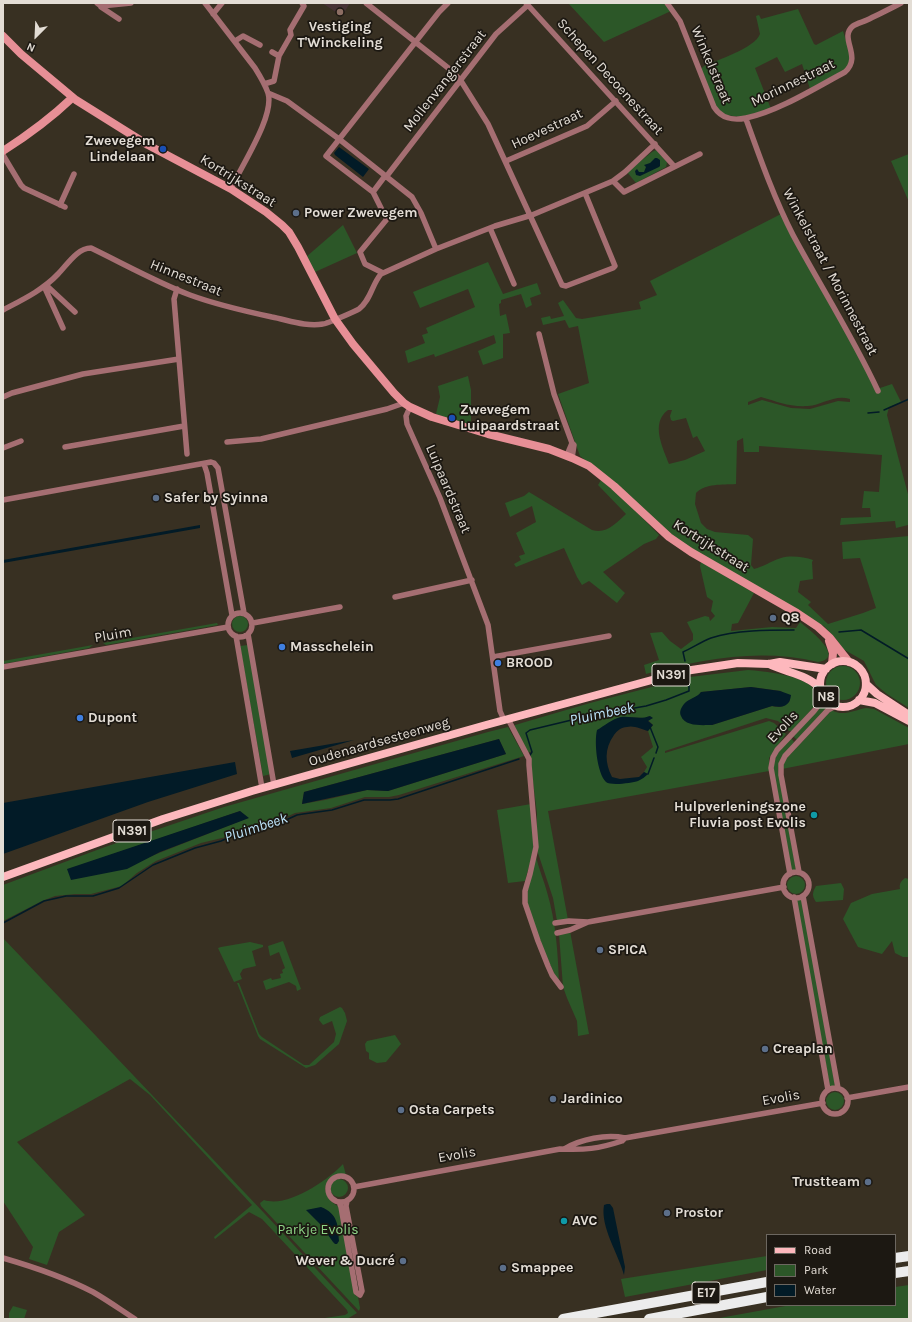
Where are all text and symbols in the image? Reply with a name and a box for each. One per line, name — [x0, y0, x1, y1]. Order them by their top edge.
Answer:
marker: Vestiging T'Winckeling — [335, 7, 345, 17]
street label: Schepen Decoenestraat — [553, 15, 667, 139]
north arrow — [16, 16, 56, 56]
place label: Vestiging T'Winckeling — [297, 19, 383, 52]
street label: Winkelstraat — [687, 24, 735, 106]
street label: Mollenvangerstraat — [400, 27, 490, 135]
text: N — [25, 40, 37, 55]
street label: Morinnestraat — [748, 55, 838, 111]
street label: Hoevestraat — [509, 105, 585, 153]
place label: Zwevegem Lindelaan — [85, 133, 155, 166]
marker: Zwevegem Lindelaan — [158, 144, 168, 154]
street label: Kortrijkstraat — [197, 151, 279, 211]
street label: Winkelstraat / Morinnestraat — [779, 186, 881, 358]
place label: Power Zwevegem — [304, 205, 417, 221]
marker: Power Zwevegem — [291, 208, 301, 218]
street label: Hinnestraat — [148, 256, 224, 300]
place label: Zwevegem Luipaardstraat — [460, 402, 560, 434]
marker: Zwevegem Luipaardstraat — [447, 413, 457, 423]
street label: Luipaardstraat — [422, 442, 474, 536]
place label: Safer by Syinna — [164, 490, 268, 506]
marker: Safer by Syinna — [151, 493, 161, 503]
street label: Kortrijkstraat — [670, 516, 752, 576]
place label: Q8 — [781, 610, 800, 626]
marker: Q8 — [768, 613, 778, 623]
street label: Pluim — [93, 623, 133, 647]
place label: Masschelein — [290, 639, 374, 655]
marker: Masschelein — [277, 642, 287, 652]
place label: BROOD — [506, 655, 553, 671]
marker: BROOD — [493, 658, 503, 668]
road number: N391 — [652, 664, 690, 686]
road number: N8 — [813, 686, 839, 708]
water label: Pluimbeek — [568, 698, 636, 730]
street label: Evolis — [764, 707, 802, 747]
place label: Dupont — [88, 710, 137, 726]
marker: Dupont — [75, 713, 85, 723]
street label: Oudenaardsesteenweg — [307, 714, 451, 770]
place label: Hulpverleningszone Fluvia post Evolis — [674, 799, 806, 832]
water label: Pluimbeek — [222, 809, 290, 847]
marker: Hulpverleningszone Fluvia post Evolis — [809, 810, 819, 820]
road number: N391 — [113, 820, 151, 842]
place label: SPICA — [608, 942, 647, 958]
marker: SPICA — [595, 945, 605, 955]
place label: Creaplan — [773, 1041, 833, 1057]
marker: Creaplan — [760, 1044, 770, 1054]
street label: Evolis — [761, 1086, 801, 1110]
place label: Jardinico — [561, 1091, 623, 1107]
marker: Jardinico — [548, 1094, 558, 1104]
place label: Osta Carpets — [409, 1102, 495, 1118]
marker: Osta Carpets — [396, 1105, 406, 1115]
street label: Evolis — [437, 1143, 477, 1167]
place label: Trustteam — [792, 1174, 860, 1190]
marker: Trustteam — [863, 1177, 873, 1187]
place label: Prostor — [675, 1205, 723, 1221]
marker: Prostor — [662, 1208, 672, 1218]
place label: AVC — [572, 1213, 597, 1229]
marker: AVC — [559, 1216, 569, 1226]
park label: Parkje Evolis — [277, 1222, 359, 1238]
legend — [766, 1234, 896, 1306]
text: Road — [804, 1243, 832, 1257]
place label: Wever & Ducré — [295, 1253, 395, 1269]
marker: Wever & Ducré — [398, 1256, 408, 1266]
place label: Smappee — [511, 1260, 573, 1276]
marker: Smappee — [498, 1263, 508, 1273]
text: Park — [804, 1263, 828, 1277]
road number: E17 — [692, 1282, 720, 1304]
text: Water — [804, 1283, 836, 1297]

